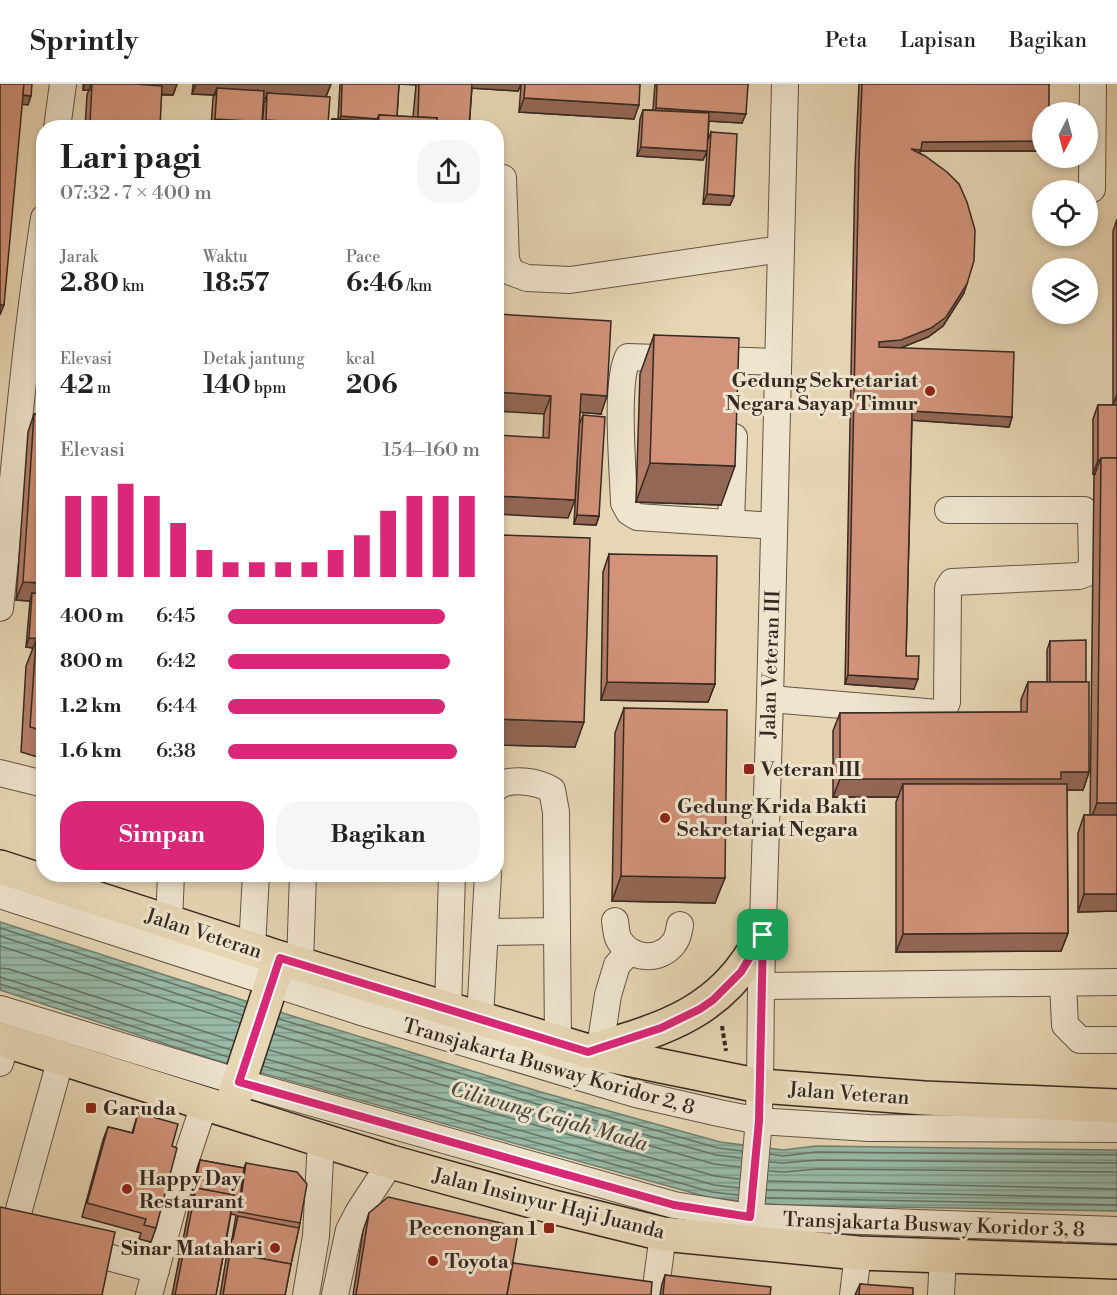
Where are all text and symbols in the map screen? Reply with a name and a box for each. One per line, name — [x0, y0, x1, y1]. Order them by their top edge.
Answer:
text: Sprintly — [30, 24, 138, 59]
text: Peta — [825, 28, 867, 54]
text: Lapisan — [900, 28, 976, 54]
text: Bagikan — [1009, 28, 1087, 54]
north arrow — [1032, 102, 1098, 168]
map controls — [1032, 102, 1098, 324]
text: Lari pagi — [60, 138, 201, 179]
button: share — [417, 140, 480, 203]
button: locate — [1032, 180, 1098, 246]
text: 07:32 · 7 × 400 m — [60, 181, 212, 206]
text: Jarak — [60, 247, 98, 267]
text: Waktu — [203, 247, 248, 267]
text: Pace — [346, 247, 380, 267]
button: layers — [1032, 258, 1098, 324]
text: 2.80 — [60, 267, 119, 299]
text: 18:57 — [203, 267, 269, 299]
text: 6:46 — [346, 267, 403, 299]
text: km — [119, 276, 145, 296]
text: /km — [403, 276, 432, 296]
text: Elevasi — [60, 349, 112, 369]
text: Detak jantung — [203, 349, 305, 369]
text: kcal — [346, 349, 375, 369]
text: 42 — [60, 369, 94, 401]
text: 140 — [203, 369, 251, 401]
text: 206 — [346, 369, 398, 401]
place label: Gedung Sekretariat Negara Sayap Timur — [725, 369, 919, 417]
text: m — [94, 378, 111, 398]
text: bpm — [251, 378, 286, 398]
marker: Gedung Sekretariat Negara Sayap Timur — [923, 384, 937, 398]
text: Elevasi — [60, 438, 125, 463]
text: 154–160 m — [382, 438, 480, 463]
street label: Jalan Veteran III — [756, 589, 787, 739]
text: 400 m — [60, 604, 124, 629]
text: 6:45 — [156, 604, 196, 629]
text: 800 m — [60, 649, 123, 674]
text: 6:42 — [156, 649, 196, 674]
text: 1.2 km — [60, 694, 122, 719]
text: 6:44 — [156, 694, 197, 719]
text: 1.6 km — [60, 739, 122, 764]
text: 6:38 — [156, 739, 196, 764]
place label: Veteran III — [760, 758, 861, 783]
marker: Veteran III — [742, 762, 756, 776]
place label: Gedung Krida Bakti Sekretariat Negara — [677, 795, 867, 843]
button: Simpan — [60, 801, 264, 870]
button: Bagikan — [276, 801, 480, 870]
marker: Gedung Krida Bakti Sekretariat Negara — [658, 811, 672, 825]
street label: Jalan Veteran — [141, 904, 265, 965]
pin — [737, 909, 788, 960]
icon: arrive — [746, 918, 779, 951]
street label: Transjakarta Busway Koridor 2, 8 — [400, 1014, 698, 1121]
water label: Ciliwung Gajah Mada — [447, 1076, 651, 1158]
street label: Jalan Veteran — [787, 1078, 910, 1111]
place label: Garuda — [103, 1097, 176, 1122]
marker: Garuda — [84, 1101, 98, 1115]
street label: Jalan Insinyur Haji Juanda — [429, 1163, 668, 1246]
place label: Happy Day Restaurant — [139, 1167, 245, 1215]
marker: Happy Day Restaurant — [120, 1182, 134, 1196]
street label: Transjakarta Busway Koridor 3, 8 — [782, 1208, 1085, 1243]
place label: Pecenongan 1 — [409, 1217, 537, 1242]
marker: Pecenongan 1 — [542, 1221, 556, 1235]
place label: Sinar Matahari — [121, 1237, 264, 1262]
marker: Sinar Matahari — [268, 1241, 282, 1255]
place label: Toyota — [445, 1250, 509, 1275]
marker: Toyota — [426, 1254, 440, 1268]

